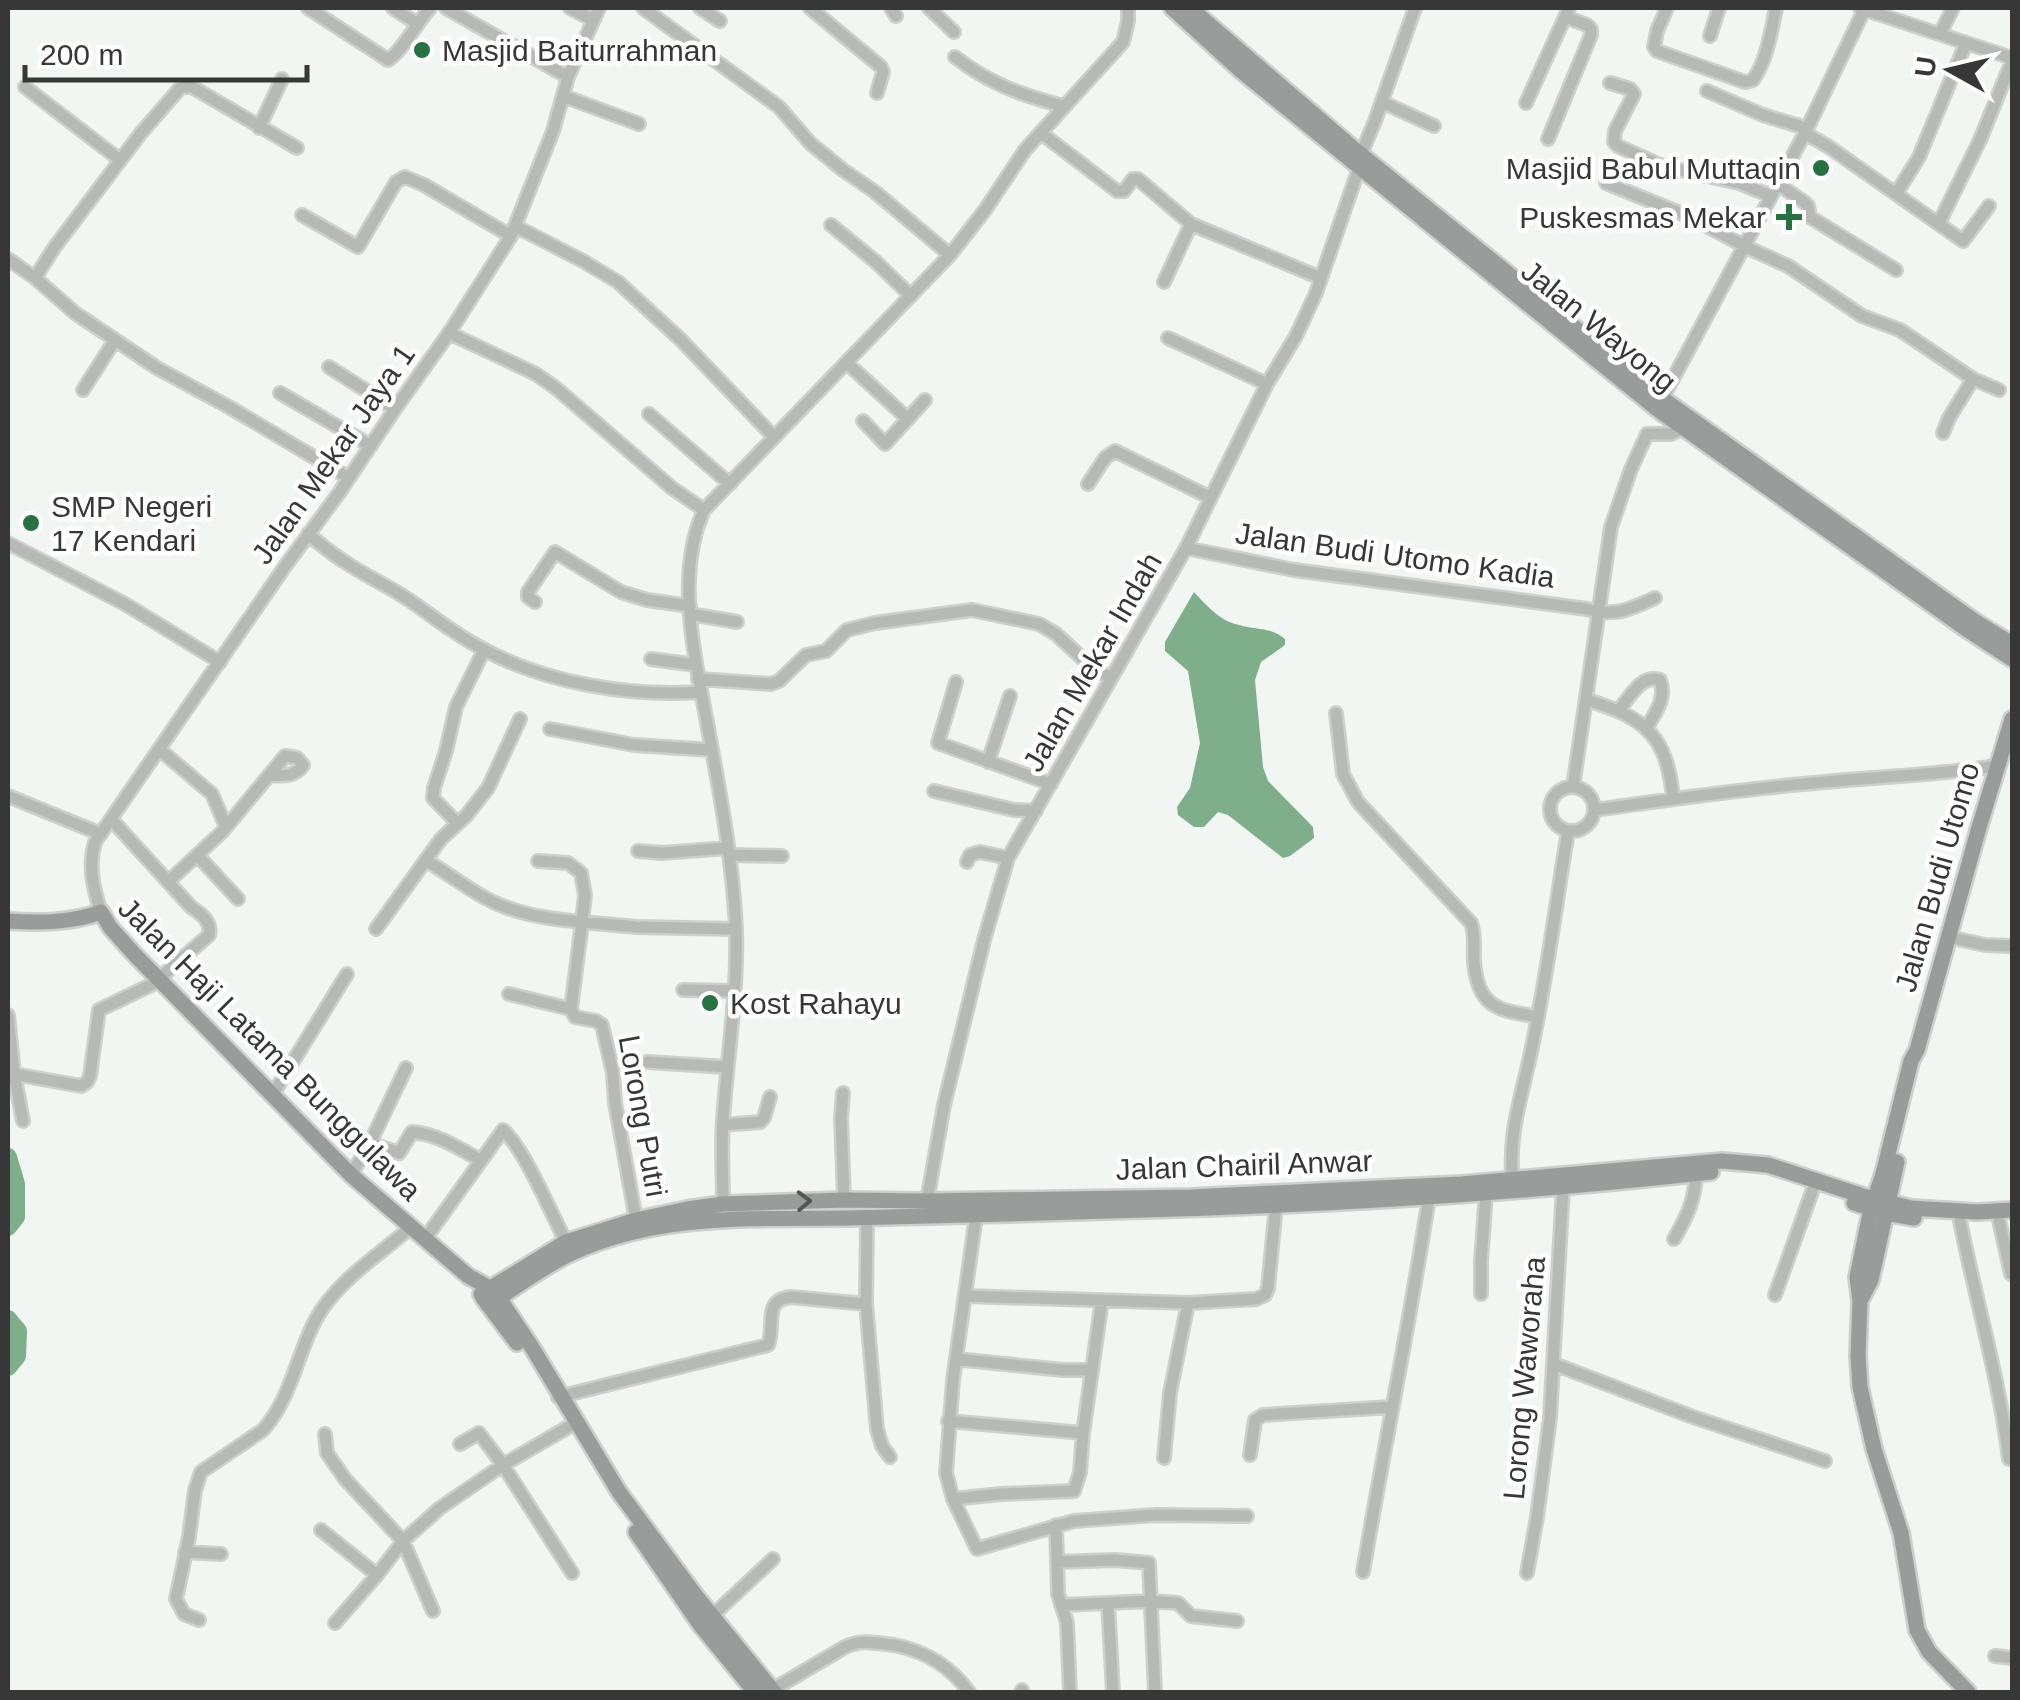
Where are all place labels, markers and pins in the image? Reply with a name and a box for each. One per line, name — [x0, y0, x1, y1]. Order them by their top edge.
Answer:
place label: Masjid Baiturrahman — [442, 34, 717, 67]
marker: Masjid Baiturrahman — [411, 39, 433, 61]
place label: Masjid Babul Muttaqin — [1506, 152, 1801, 185]
marker: Masjid Babul Muttaqin — [1810, 157, 1832, 179]
place label: Puskesmas Mekar — [1519, 201, 1766, 234]
marker: Puskesmas Mekar — [1776, 204, 1802, 230]
place label: SMP Negeri 17 Kendari — [51, 490, 212, 557]
marker: SMP Negeri 17 Kendari — [20, 512, 42, 534]
place label: Kost Rahayu — [730, 987, 902, 1020]
marker: Kost Rahayu — [699, 992, 721, 1014]

